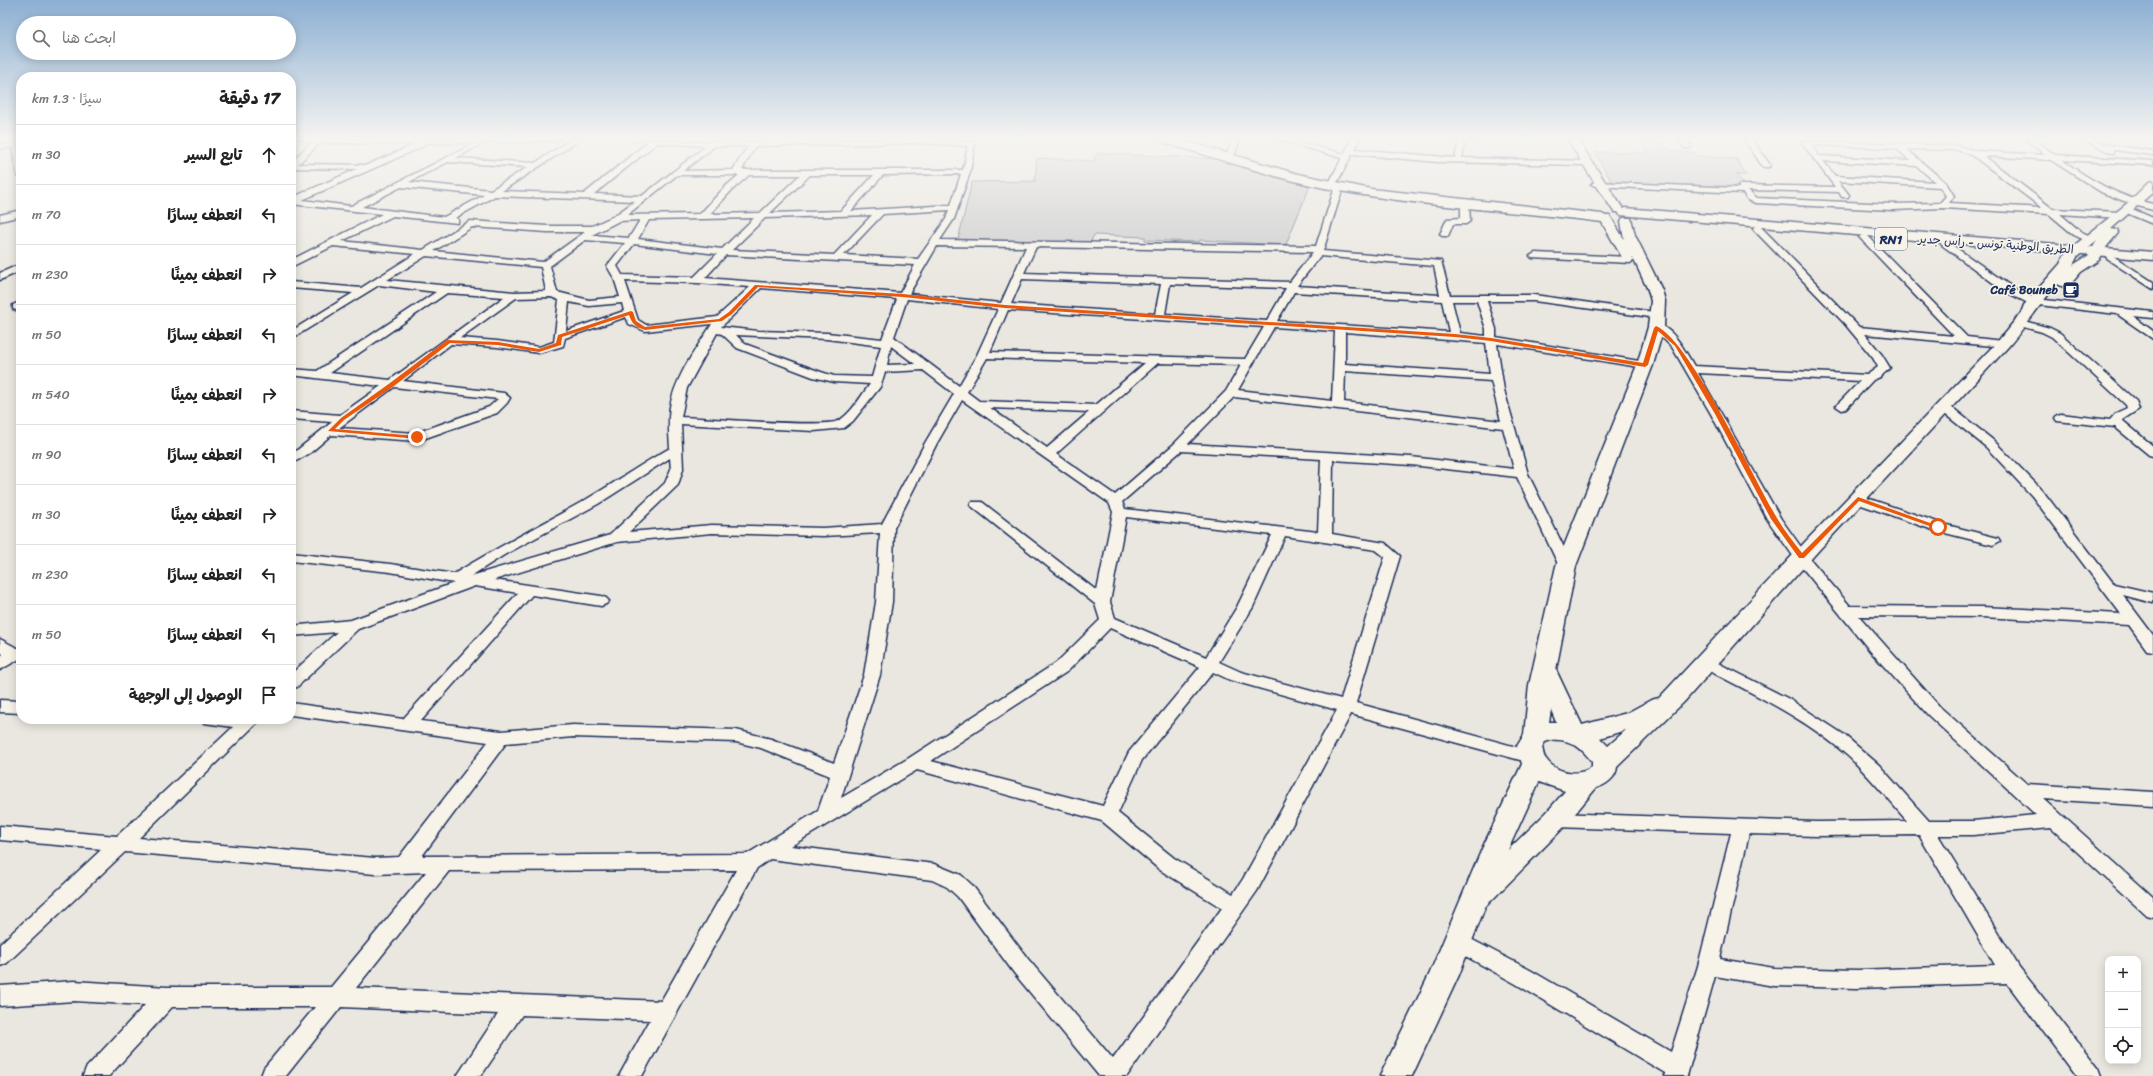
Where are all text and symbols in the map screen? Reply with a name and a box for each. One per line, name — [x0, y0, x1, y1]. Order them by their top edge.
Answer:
search box — [16, 16, 296, 60]
text: ابحث هنا — [62, 25, 116, 51]
icon: search — [30, 27, 52, 49]
text: 17 دقيقة — [219, 83, 280, 113]
text: سيرًا · 1.3 km — [32, 87, 102, 110]
text: تابع السير — [185, 142, 242, 168]
text: 30 m — [32, 143, 61, 166]
icon: ahead — [258, 144, 280, 166]
text: انعطف يسارًا — [167, 202, 242, 228]
text: 70 m — [32, 203, 61, 226]
icon: left — [258, 204, 280, 226]
road number: RN1 — [1875, 228, 1907, 250]
street label: الطريق الوطنية تونس - رأس جدير — [1917, 228, 2074, 260]
text: انعطف يمينًا — [171, 262, 242, 288]
text: 230 m — [32, 263, 68, 286]
icon: right — [258, 264, 280, 286]
place label: Café Bouneb — [1990, 279, 2059, 301]
cafe icon: Café Bouneb — [2061, 280, 2081, 300]
text: انعطف يسارًا — [167, 322, 242, 348]
text: 50 m — [32, 323, 62, 346]
icon: left — [258, 324, 280, 346]
text: انعطف يمينًا — [171, 382, 242, 408]
text: 540 m — [32, 383, 70, 406]
icon: right — [258, 384, 280, 406]
route end — [408, 428, 426, 446]
text: انعطف يسارًا — [167, 442, 242, 468]
text: 90 m — [32, 443, 62, 466]
icon: left — [258, 444, 280, 466]
text: انعطف يمينًا — [171, 502, 242, 528]
text: 30 m — [32, 503, 61, 526]
icon: right — [258, 504, 280, 526]
route start — [1929, 518, 1947, 536]
text: انعطف يسارًا — [167, 562, 242, 588]
text: 230 m — [32, 563, 68, 586]
icon: left — [258, 564, 280, 586]
text: انعطف يسارًا — [167, 622, 242, 648]
text: 50 m — [32, 623, 62, 646]
icon: left — [258, 624, 280, 646]
text: الوصول إلى الوجهة — [129, 682, 242, 708]
icon: arrive — [258, 684, 280, 706]
map controls — [2105, 956, 2141, 1064]
button: + — [2105, 956, 2141, 992]
button: − — [2105, 992, 2141, 1028]
button: locate — [2105, 1028, 2141, 1064]

